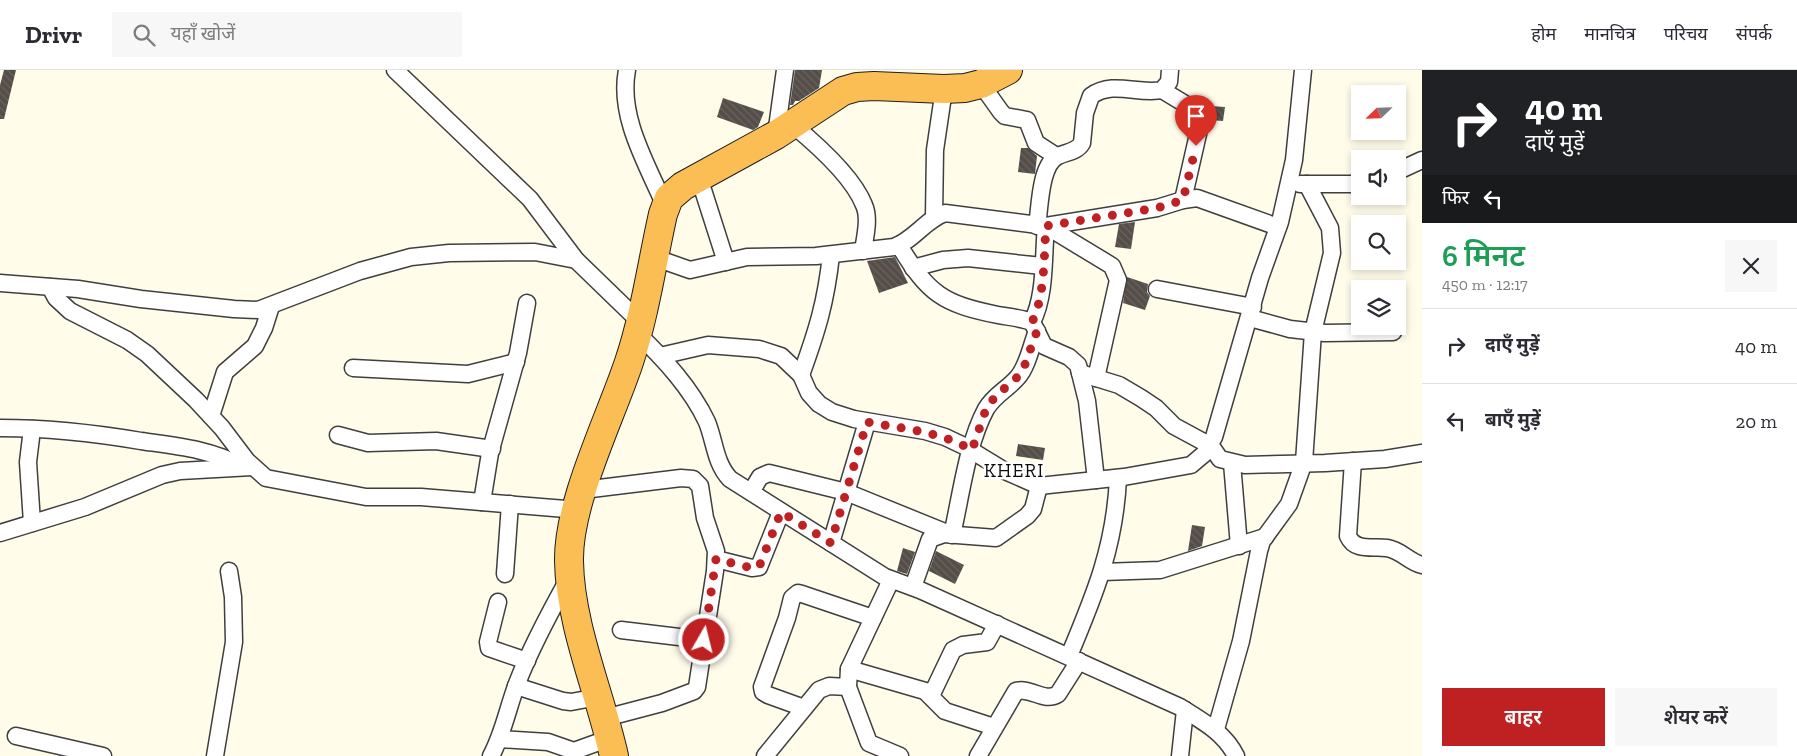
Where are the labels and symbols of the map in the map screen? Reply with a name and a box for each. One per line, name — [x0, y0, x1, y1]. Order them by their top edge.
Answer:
north arrow — [1351, 85, 1406, 140]
pin — [1175, 95, 1217, 146]
district label: KHERI — [984, 459, 1044, 482]
position arrow — [677, 613, 729, 665]

